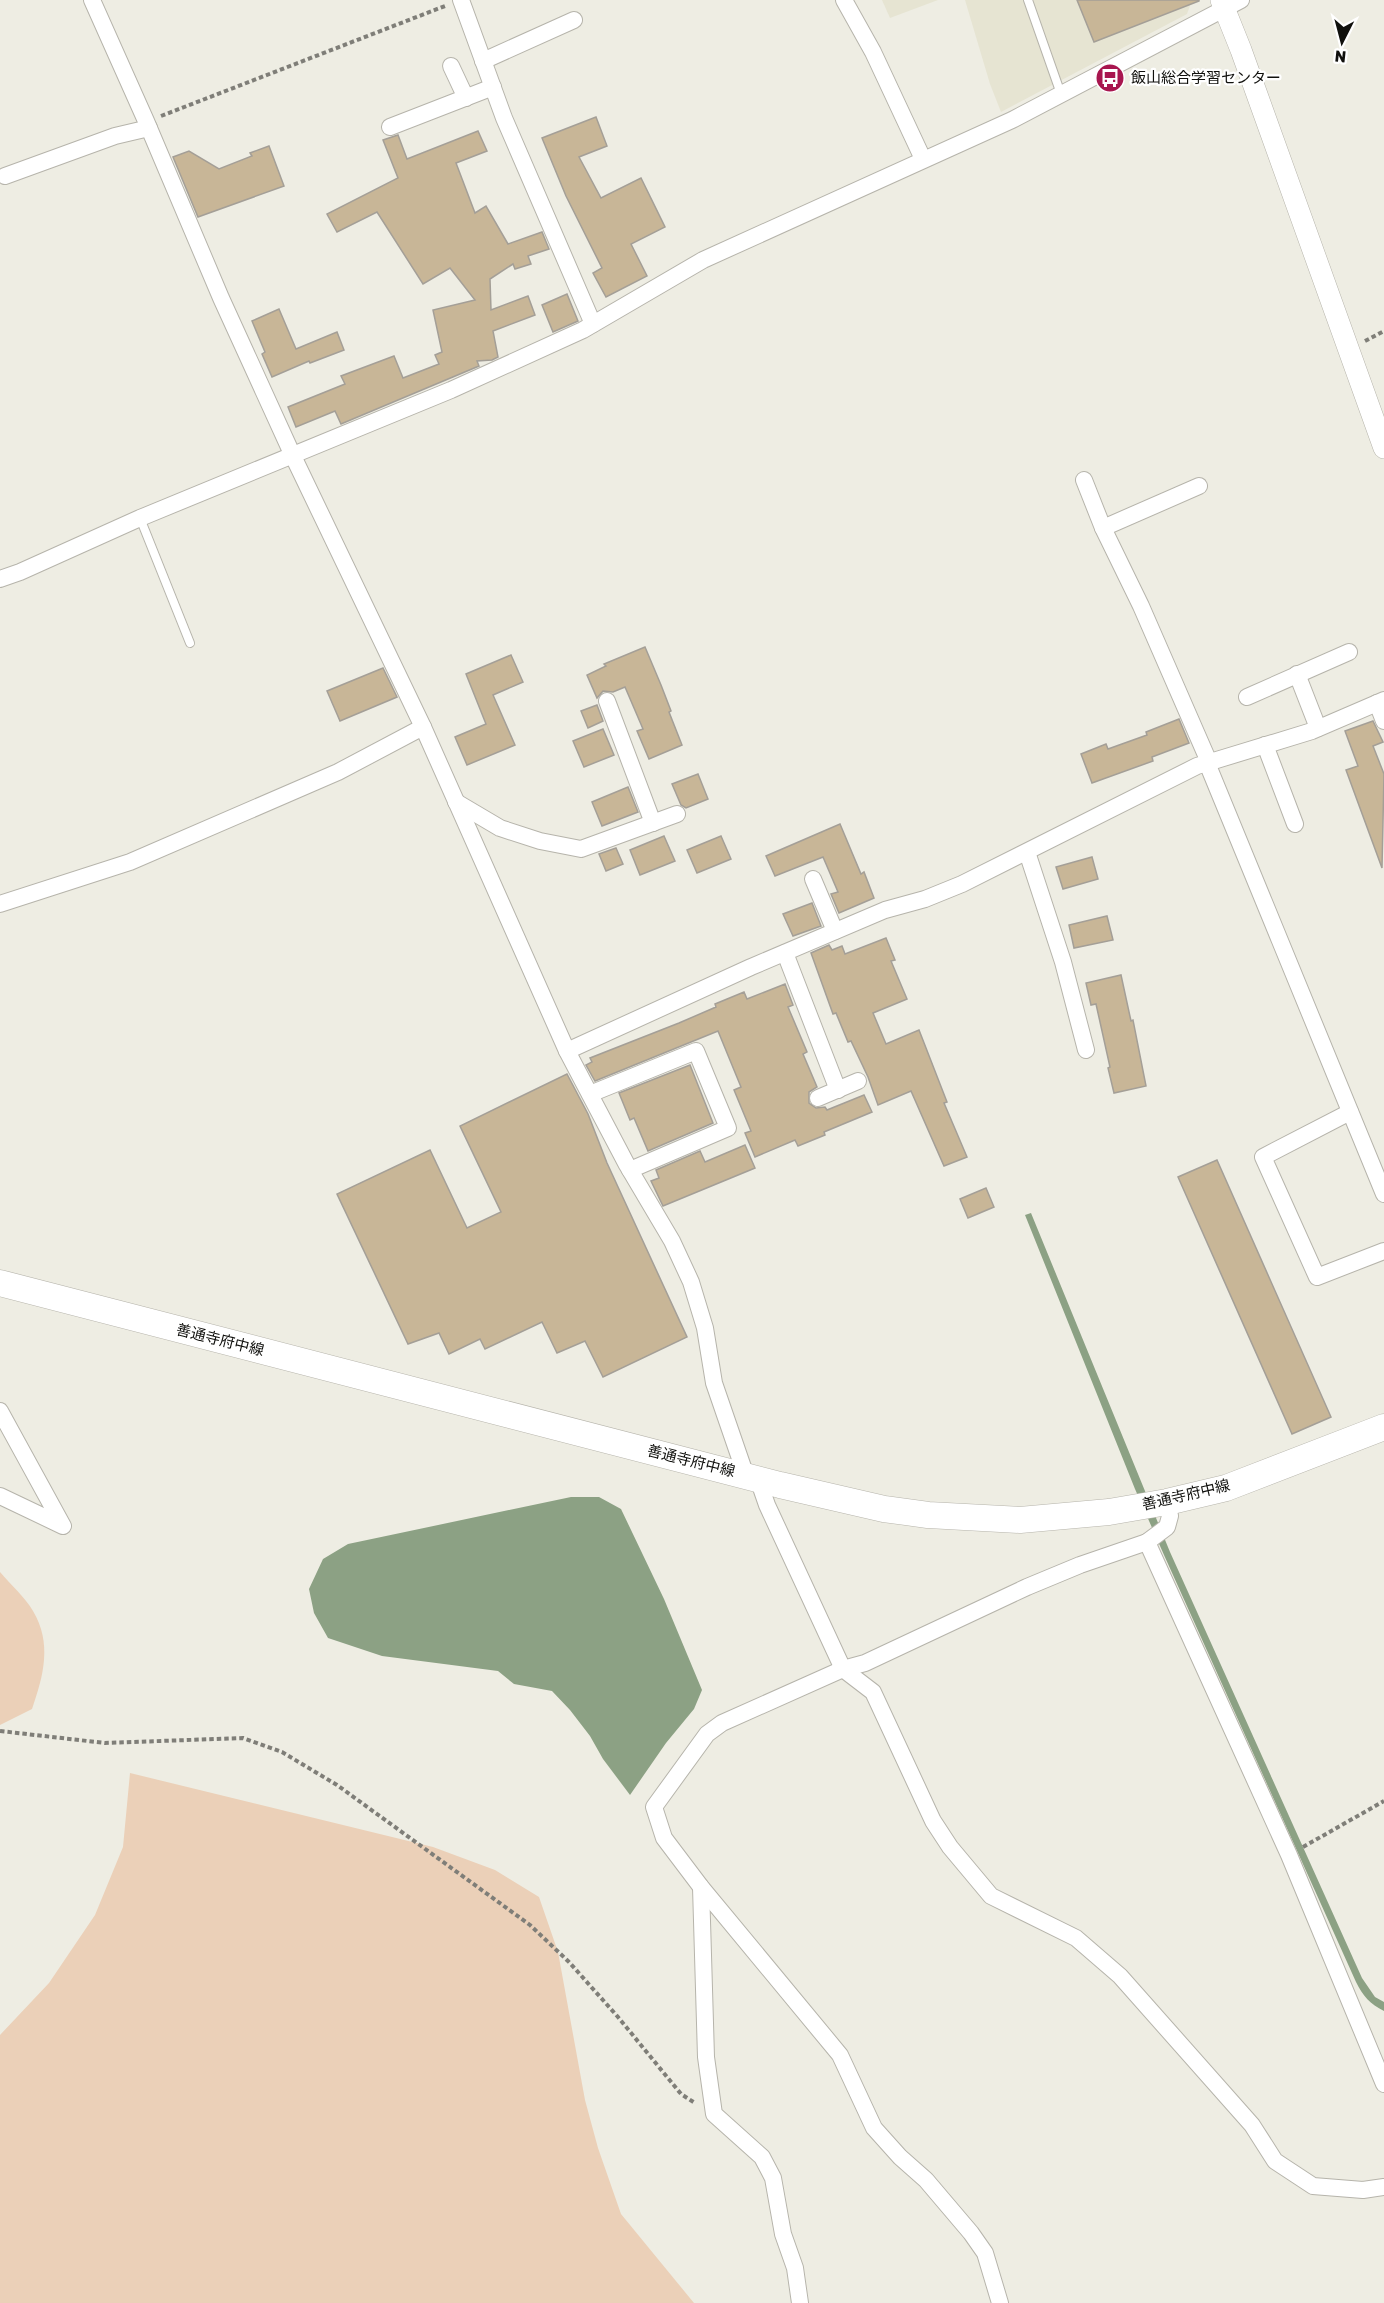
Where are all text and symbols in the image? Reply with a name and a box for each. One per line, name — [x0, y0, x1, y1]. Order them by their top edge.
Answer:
north arrow — [1312, 12, 1372, 72]
text: N — [1334, 46, 1347, 66]
bus stop icon: 飯山総合学習センター — [1094, 62, 1126, 94]
place label: 飯山総合学習センター — [1131, 69, 1281, 87]
street label: 善通寺府中線 — [174, 1320, 266, 1360]
street label: 善通寺府中線 — [645, 1441, 737, 1481]
street label: 善通寺府中線 — [1140, 1476, 1232, 1514]

